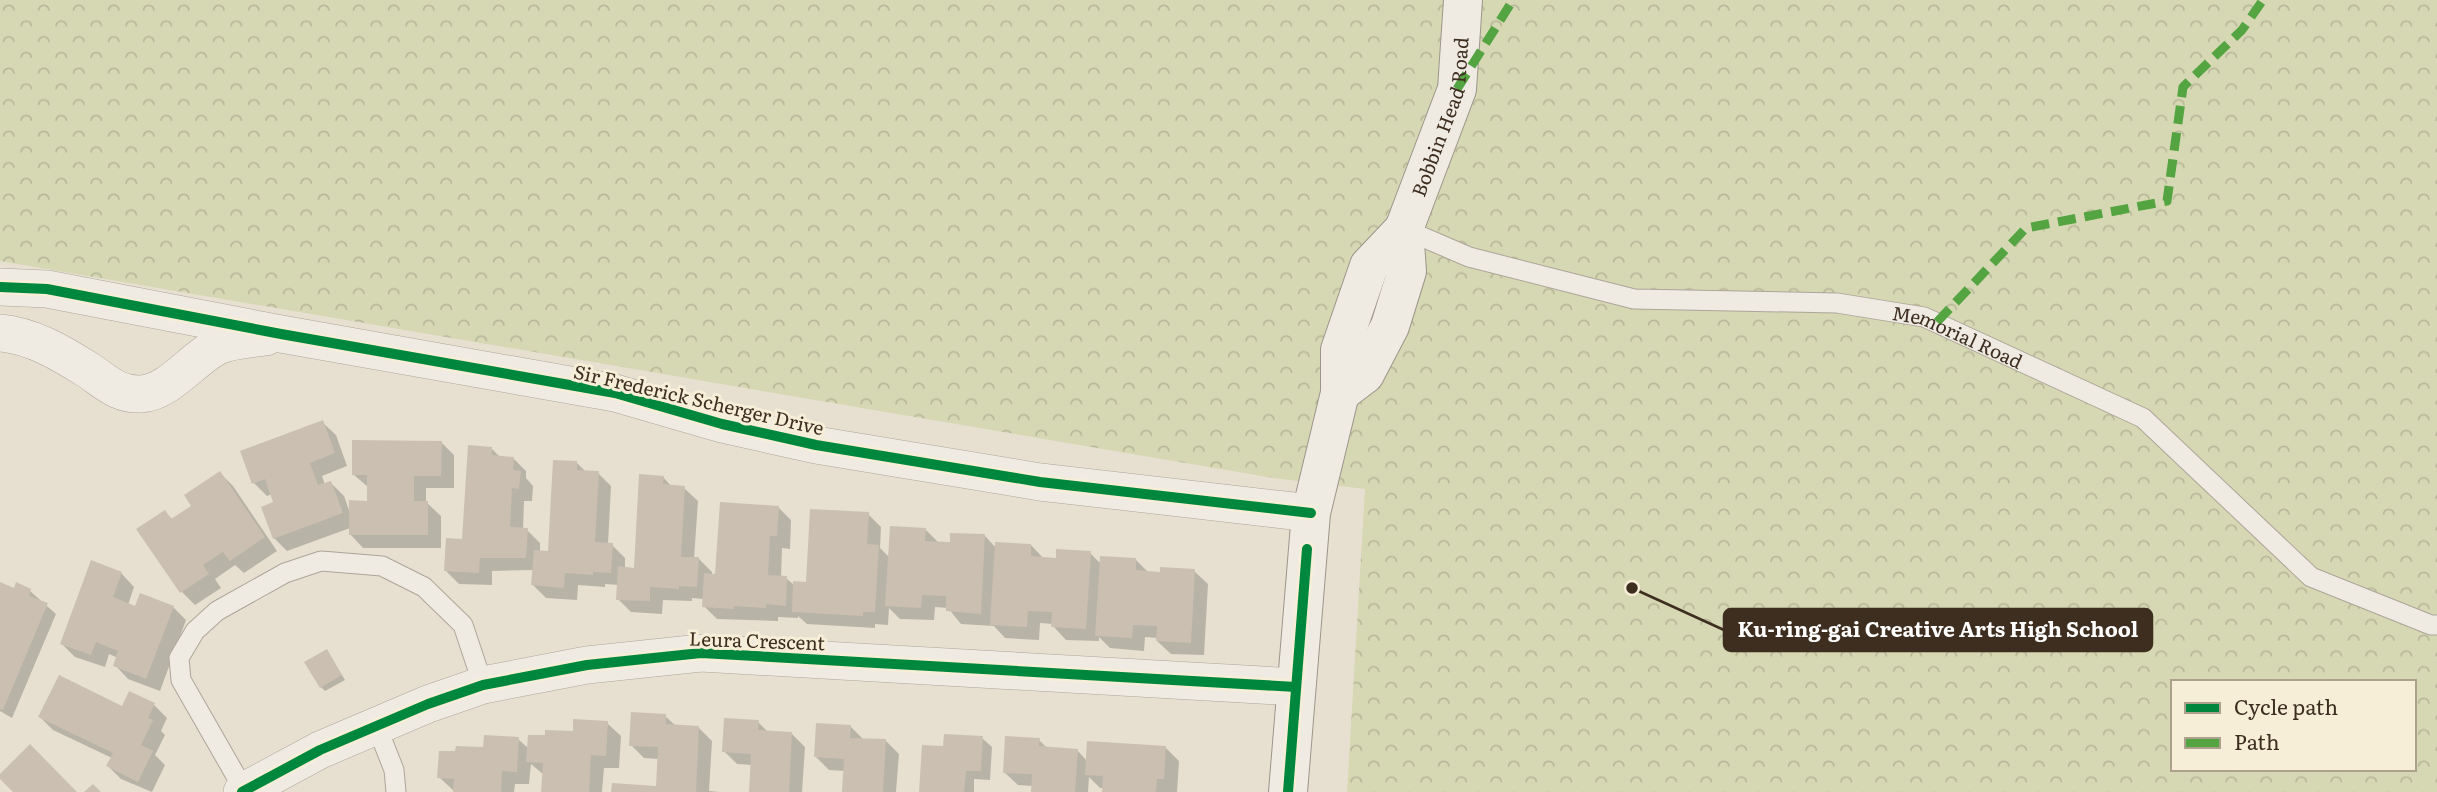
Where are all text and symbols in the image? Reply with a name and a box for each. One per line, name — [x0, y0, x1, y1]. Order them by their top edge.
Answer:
street label: Bobbin Head Road — [1404, 36, 1474, 200]
street label: Memorial Road — [1890, 298, 2028, 375]
street label: Sir Frederick Scherger Drive — [571, 357, 827, 441]
callout: Ku-ring-gai Creative Arts High School — [1724, 609, 2152, 651]
text: Ku-ring-gai Creative Arts High School — [1738, 612, 2139, 643]
street label: Leura Crescent — [689, 624, 826, 656]
legend — [2171, 680, 2416, 771]
text: Cycle path — [2234, 690, 2338, 721]
text: Path — [2234, 725, 2280, 756]

